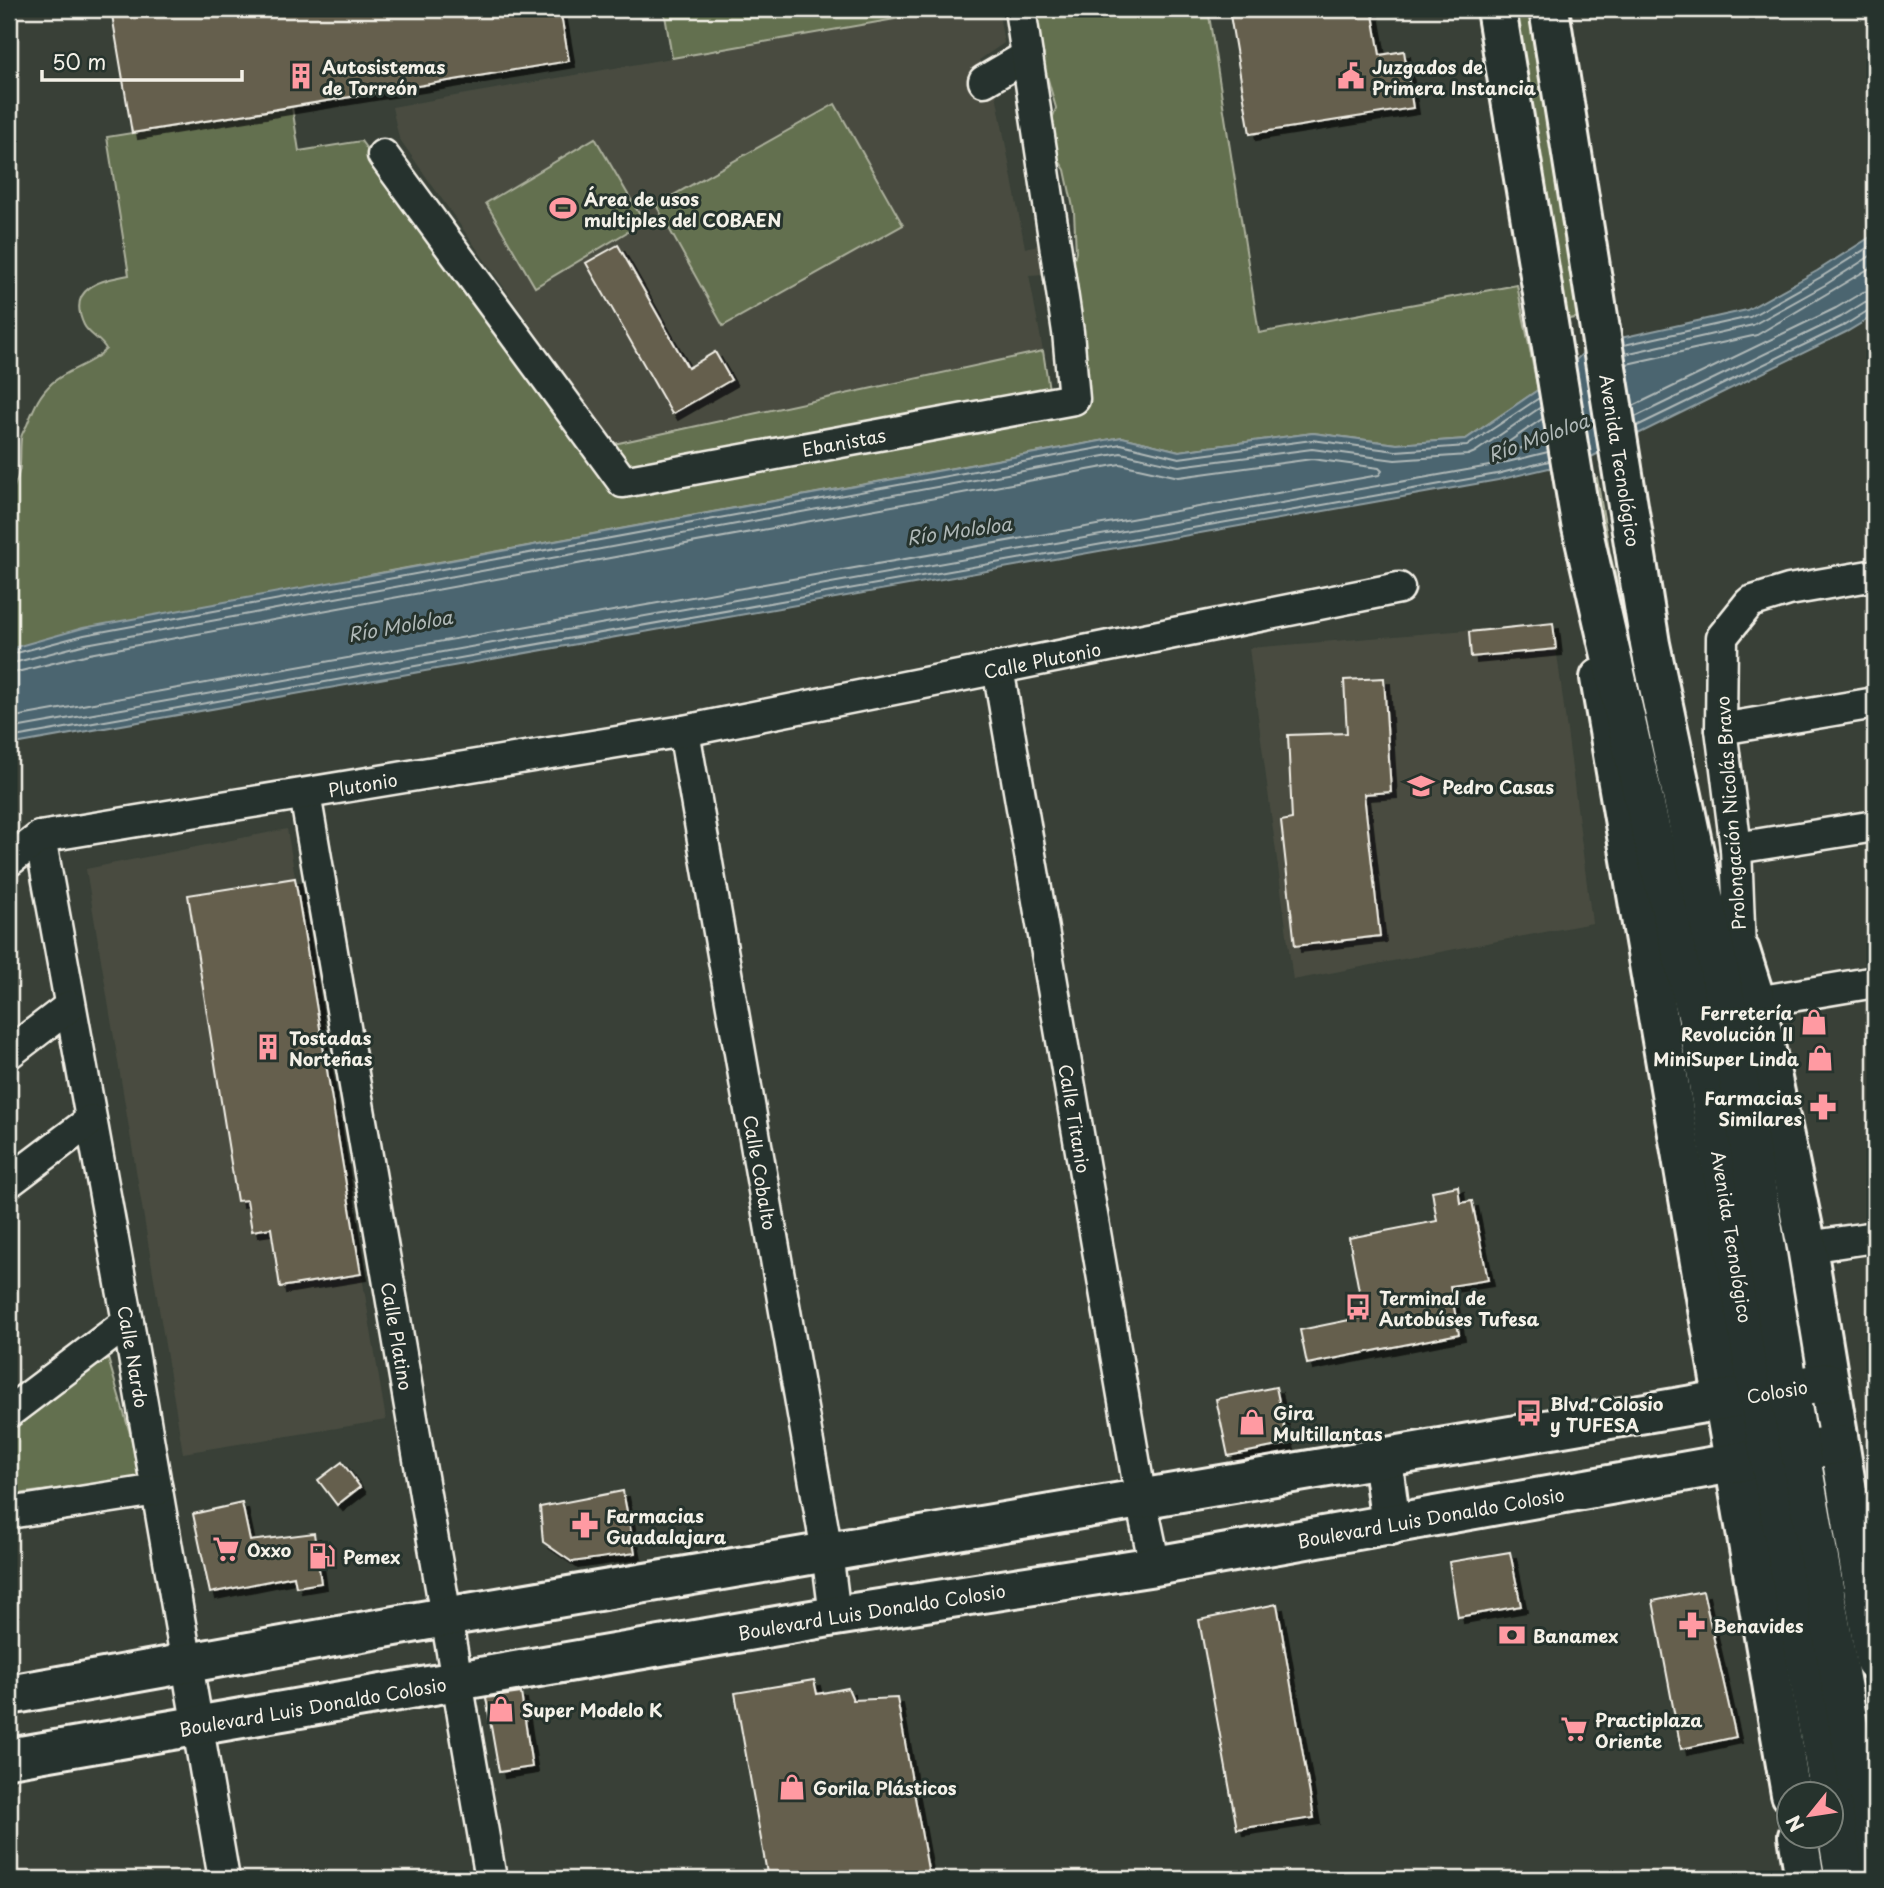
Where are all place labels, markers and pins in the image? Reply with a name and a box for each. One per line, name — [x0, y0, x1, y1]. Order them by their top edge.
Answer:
place label: Autosistemas de Torreón — [322, 53, 445, 101]
place label: Juzgados de Primera Instancia — [1372, 53, 1537, 101]
building icon: Autosistemas de Torreón — [286, 61, 316, 91]
public building icon: Juzgados de Primera Instancia — [1336, 61, 1366, 91]
place label: Área de usos multiples del COBAEN — [584, 185, 781, 233]
sports icon: Área de usos multiples del COBAEN — [548, 193, 578, 223]
school or university icon: Pedro Casas — [1406, 771, 1436, 801]
place label: Pedro Casas — [1442, 773, 1554, 800]
place label: Ferretería Revolución II — [1681, 999, 1793, 1047]
shop icon: Ferretería Revolución II — [1799, 1007, 1829, 1037]
place label: Tostadas Norteñas — [289, 1024, 373, 1072]
building icon: Tostadas Norteñas — [253, 1032, 283, 1062]
shop icon: MiniSuper Linda — [1805, 1043, 1835, 1073]
place label: MiniSuper Linda — [1653, 1045, 1800, 1072]
place label: Farmacias Similares — [1704, 1084, 1802, 1132]
pharmacy icon: Farmacias Similares — [1808, 1092, 1838, 1122]
place label: Terminal de Autobúses Tufesa — [1379, 1284, 1540, 1332]
bus stop icon: Terminal de Autobúses Tufesa — [1343, 1292, 1373, 1322]
place label: Blvd. Colosio y TUFESA — [1550, 1390, 1664, 1438]
bus stop icon: Blvd. Colosio y TUFESA — [1514, 1398, 1544, 1428]
place label: Gira Multillantas — [1273, 1399, 1383, 1447]
shop icon: Gira Multillantas — [1237, 1407, 1267, 1437]
place label: Farmacias Guadalajara — [606, 1502, 727, 1550]
pharmacy icon: Farmacias Guadalajara — [570, 1510, 600, 1540]
supermarket icon: Oxxo — [211, 1534, 241, 1564]
place label: Oxxo — [247, 1536, 292, 1563]
fuel station icon: Pemex — [307, 1541, 337, 1571]
place label: Pemex — [343, 1543, 400, 1570]
pharmacy icon: Benavides — [1677, 1610, 1707, 1640]
place label: Benavides — [1713, 1612, 1804, 1639]
bank icon: Banamex — [1497, 1620, 1527, 1650]
place label: Banamex — [1533, 1622, 1618, 1649]
shop icon: Super Modelo K — [486, 1694, 516, 1724]
place label: Super Modelo K — [522, 1696, 663, 1723]
place label: Practiplaza Oriente — [1595, 1706, 1703, 1754]
supermarket icon: Practiplaza Oriente — [1559, 1714, 1589, 1744]
shop icon: Gorila Plásticos — [777, 1772, 807, 1802]
place label: Gorila Plásticos — [813, 1774, 957, 1801]

